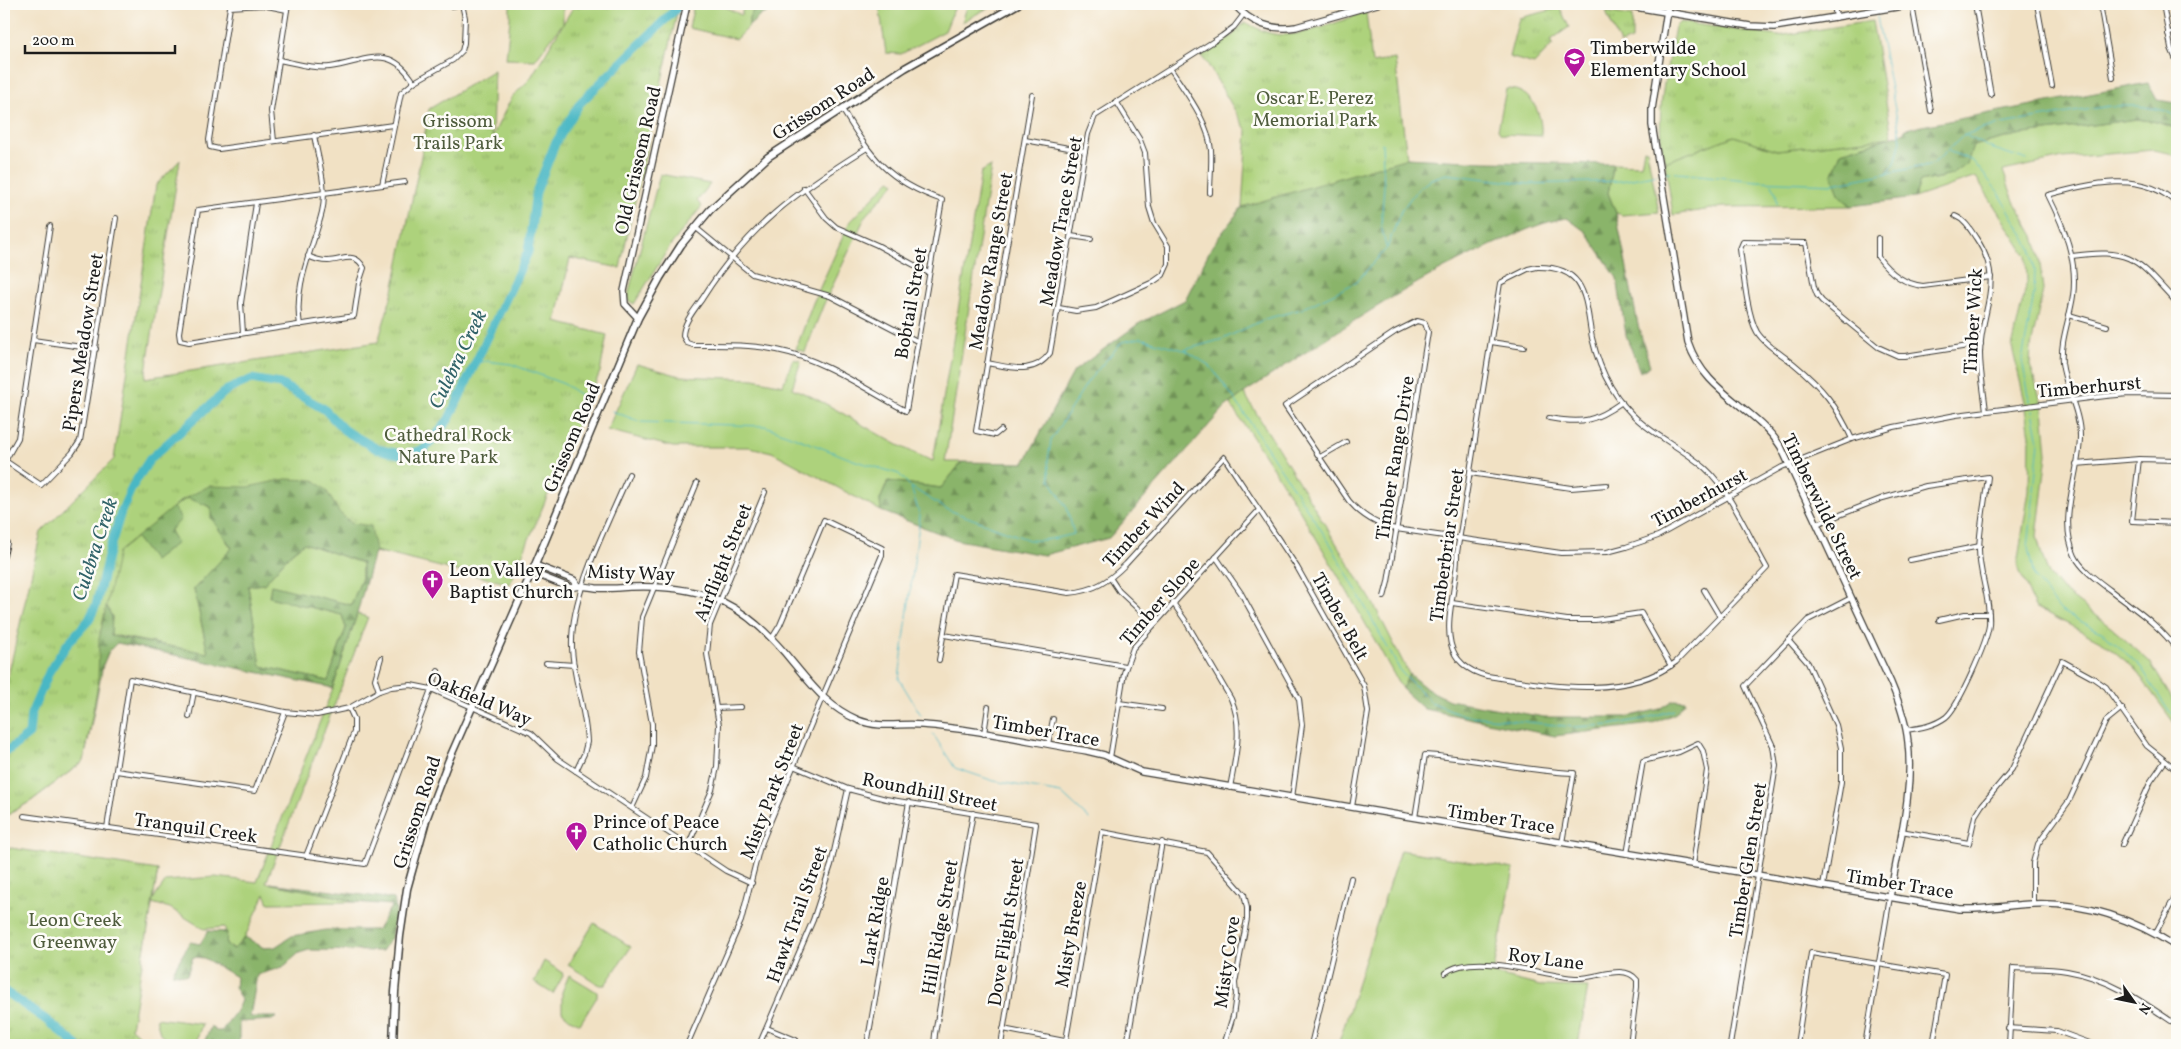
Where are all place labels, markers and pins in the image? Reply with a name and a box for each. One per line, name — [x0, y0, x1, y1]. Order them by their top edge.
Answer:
place label: Timberwilde Elementary School — [1590, 36, 1747, 84]
school or university icon: Timberwilde Elementary School — [1562, 46, 1586, 77]
place label: Leon Valley Baptist Church — [449, 558, 574, 606]
church icon: Leon Valley Baptist Church — [421, 568, 445, 599]
place label: Prince of Peace Catholic Church — [593, 810, 728, 858]
church icon: Prince of Peace Catholic Church — [565, 820, 589, 851]

